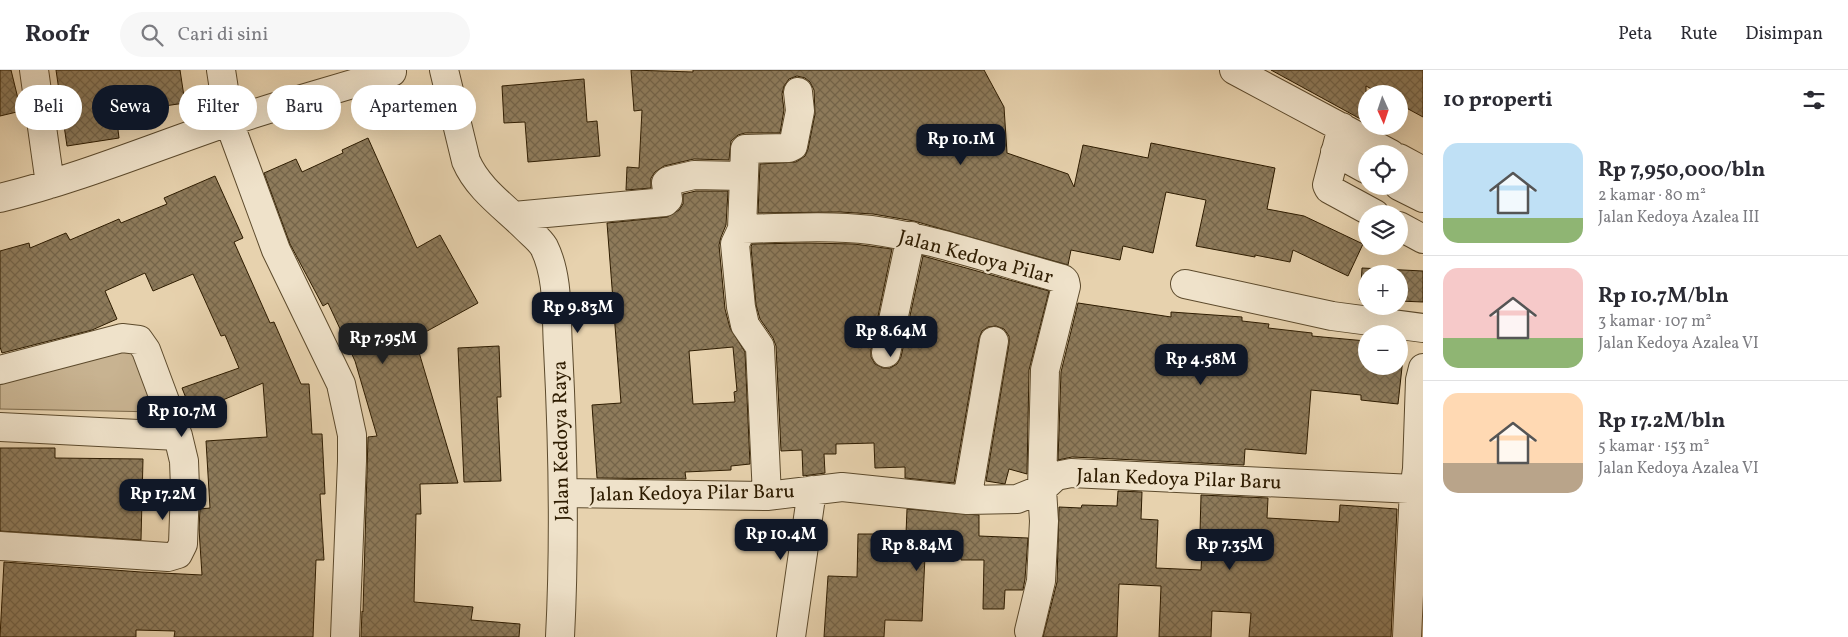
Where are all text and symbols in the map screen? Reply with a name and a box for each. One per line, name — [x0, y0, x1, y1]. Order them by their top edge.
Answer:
search box — [120, 12, 470, 57]
text: Roofr — [25, 18, 90, 52]
icon: search — [138, 21, 166, 49]
text: Cari di sini — [178, 22, 268, 48]
text: Peta — [1618, 22, 1652, 47]
text: Rute — [1680, 22, 1717, 47]
text: Disimpan — [1745, 22, 1823, 47]
chip: Beli — [15, 85, 82, 130]
chip: Sewa — [92, 85, 169, 130]
chip: Filter — [179, 85, 257, 130]
chip: Baru — [267, 85, 341, 130]
chip: Apartemen — [351, 85, 476, 130]
north arrow — [1358, 85, 1408, 135]
map controls — [1358, 85, 1408, 375]
text: 10 properti — [1443, 86, 1553, 115]
icon: filters — [1800, 86, 1828, 114]
pin: Rp 10.1M — [909, 124, 1013, 166]
text: Rp 10.1M — [927, 129, 995, 151]
button: locate — [1358, 145, 1408, 195]
text: Rp 7,950,000/bln — [1598, 156, 1765, 185]
icon: home — [1483, 163, 1543, 223]
text: 2 kamar · 80 m² — [1598, 185, 1706, 207]
button: layers — [1358, 205, 1408, 255]
text: Jalan Kedoya Azalea III — [1598, 207, 1760, 229]
street label: Jalan Kedoya Pilar — [895, 224, 1056, 292]
button: + — [1358, 265, 1408, 315]
text: Rp 10.7M/bln — [1598, 282, 1729, 311]
icon: home — [1483, 288, 1543, 348]
pin: Rp 9.83M — [526, 292, 630, 334]
text: Rp 9.83M — [543, 297, 613, 319]
text: 3 kamar · 107 m² — [1598, 311, 1711, 333]
pin: Rp 8.64M — [839, 316, 943, 358]
text: Rp 8.64M — [855, 321, 927, 343]
pin: Rp 7.95M — [331, 322, 435, 365]
button: − — [1358, 325, 1408, 375]
text: Rp 7.95M — [349, 328, 417, 350]
text: Jalan Kedoya Azalea VI — [1598, 333, 1759, 355]
pin: Rp 4.58M — [1149, 344, 1253, 386]
text: Rp 4.58M — [1166, 349, 1236, 371]
street label: Jalan Kedoya Raya — [547, 360, 577, 522]
pin: Rp 10.7M — [130, 396, 234, 438]
text: Rp 10.7M — [148, 401, 216, 423]
text: Rp 17.2M/bln — [1598, 407, 1725, 436]
icon: home — [1483, 413, 1543, 473]
text: 5 kamar · 153 m² — [1598, 436, 1709, 458]
text: Jalan Kedoya Azalea VI — [1598, 458, 1759, 480]
street label: Jalan Kedoya Pilar Baru — [1076, 462, 1282, 498]
pin: Rp 17.2M — [111, 478, 215, 521]
street label: Jalan Kedoya Pilar Baru — [589, 478, 795, 510]
text: Rp 17.2M — [130, 484, 196, 506]
pin: Rp 10.4M — [729, 518, 833, 561]
text: Rp 10.4M — [746, 524, 816, 546]
pin: Rp 7.35M — [1178, 528, 1282, 571]
pin: Rp 8.84M — [865, 530, 969, 572]
text: Rp 7.35M — [1197, 534, 1263, 556]
text: Rp 8.84M — [881, 535, 953, 557]

